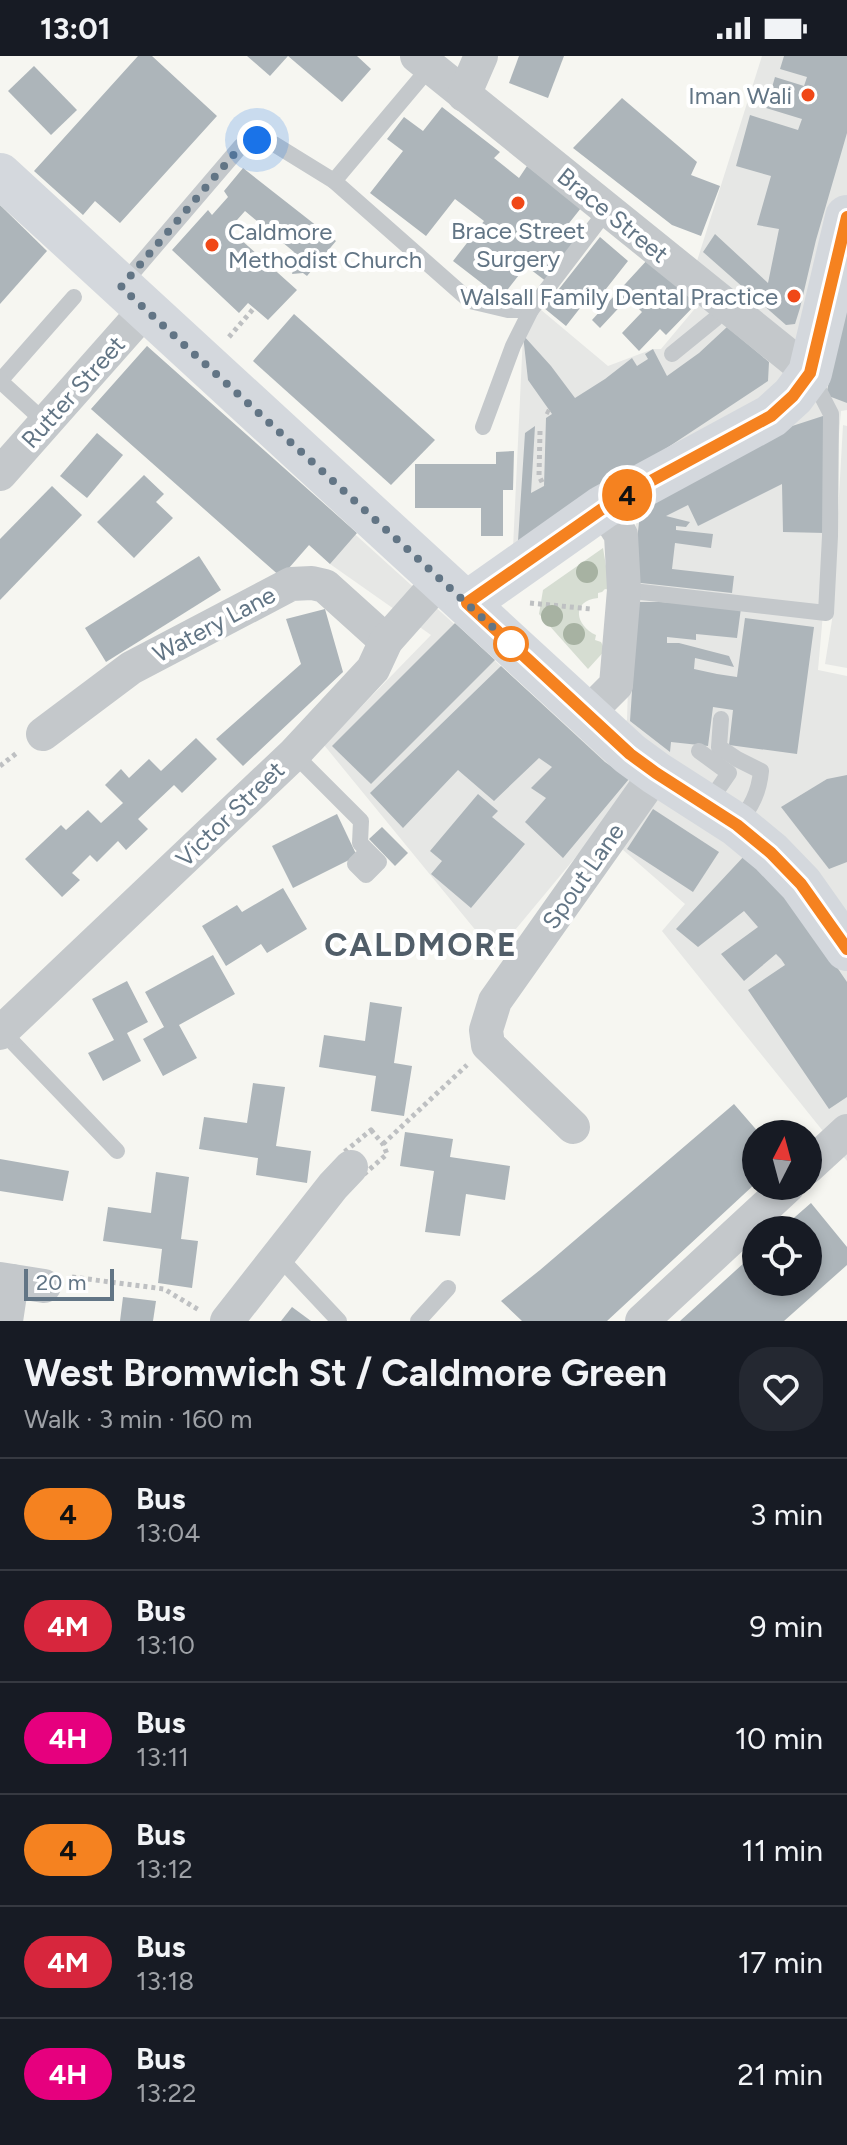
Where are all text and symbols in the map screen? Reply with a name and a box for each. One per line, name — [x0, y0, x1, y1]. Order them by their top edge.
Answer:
text: 13:01 — [40, 10, 110, 47]
place label: Iman Wali — [688, 81, 792, 110]
marker: Iman Wali — [799, 86, 817, 104]
your location — [237, 120, 277, 160]
street label: Brace Street — [552, 161, 674, 269]
marker: Brace Street Surgery — [509, 194, 527, 212]
place label: Brace Street Surgery — [451, 216, 585, 273]
place label: Caldmore Methodist Church — [228, 217, 422, 274]
marker: Caldmore Methodist Church — [203, 236, 221, 254]
place label: Walsall Family Dental Practice — [460, 282, 778, 311]
marker: Walsall Family Dental Practice — [785, 287, 803, 305]
street label: Rutter Street — [15, 330, 131, 454]
line badge: 4 — [601, 469, 653, 521]
text: 4 — [618, 478, 636, 512]
street label: Watery Lane — [148, 580, 280, 668]
unlabelled marker — [494, 627, 528, 661]
street label: Victor Street — [170, 755, 290, 873]
street label: Spout Lane — [536, 818, 630, 934]
district label: CALDMORE — [324, 926, 518, 964]
north arrow — [742, 1120, 822, 1200]
map controls — [742, 1120, 822, 1296]
button: locate — [742, 1216, 822, 1296]
scale bar — [24, 1265, 114, 1301]
text: 20 m — [36, 1269, 87, 1296]
button: heart — [739, 1347, 823, 1431]
text: West Bromwich St / Caldmore Green — [24, 1350, 667, 1396]
text: Walk · 3 min · 160 m — [24, 1403, 252, 1435]
text: Bus — [136, 1480, 185, 1517]
text: 3 min — [750, 1496, 823, 1533]
text: 4 — [59, 1497, 77, 1531]
text: 13:04 — [136, 1517, 200, 1549]
text: Bus — [136, 1592, 185, 1629]
text: 9 min — [749, 1608, 823, 1645]
text: 4M — [47, 1609, 89, 1643]
text: 13:10 — [136, 1629, 195, 1661]
text: Bus — [136, 1704, 185, 1741]
text: 10 min — [735, 1720, 823, 1757]
text: 4H — [49, 1721, 87, 1755]
text: 13:11 — [136, 1741, 189, 1773]
text: Bus — [136, 1816, 185, 1853]
text: 11 min — [742, 1832, 823, 1869]
text: 4 — [59, 1833, 77, 1867]
text: 13:12 — [136, 1853, 193, 1885]
text: Bus — [136, 1928, 185, 1965]
text: 17 min — [738, 1944, 823, 1981]
text: 4M — [47, 1945, 89, 1979]
text: 13:18 — [136, 1965, 194, 1997]
text: Bus — [136, 2040, 185, 2077]
text: 21 min — [737, 2056, 823, 2093]
text: 4H — [49, 2057, 87, 2091]
text: 13:22 — [136, 2077, 197, 2109]

